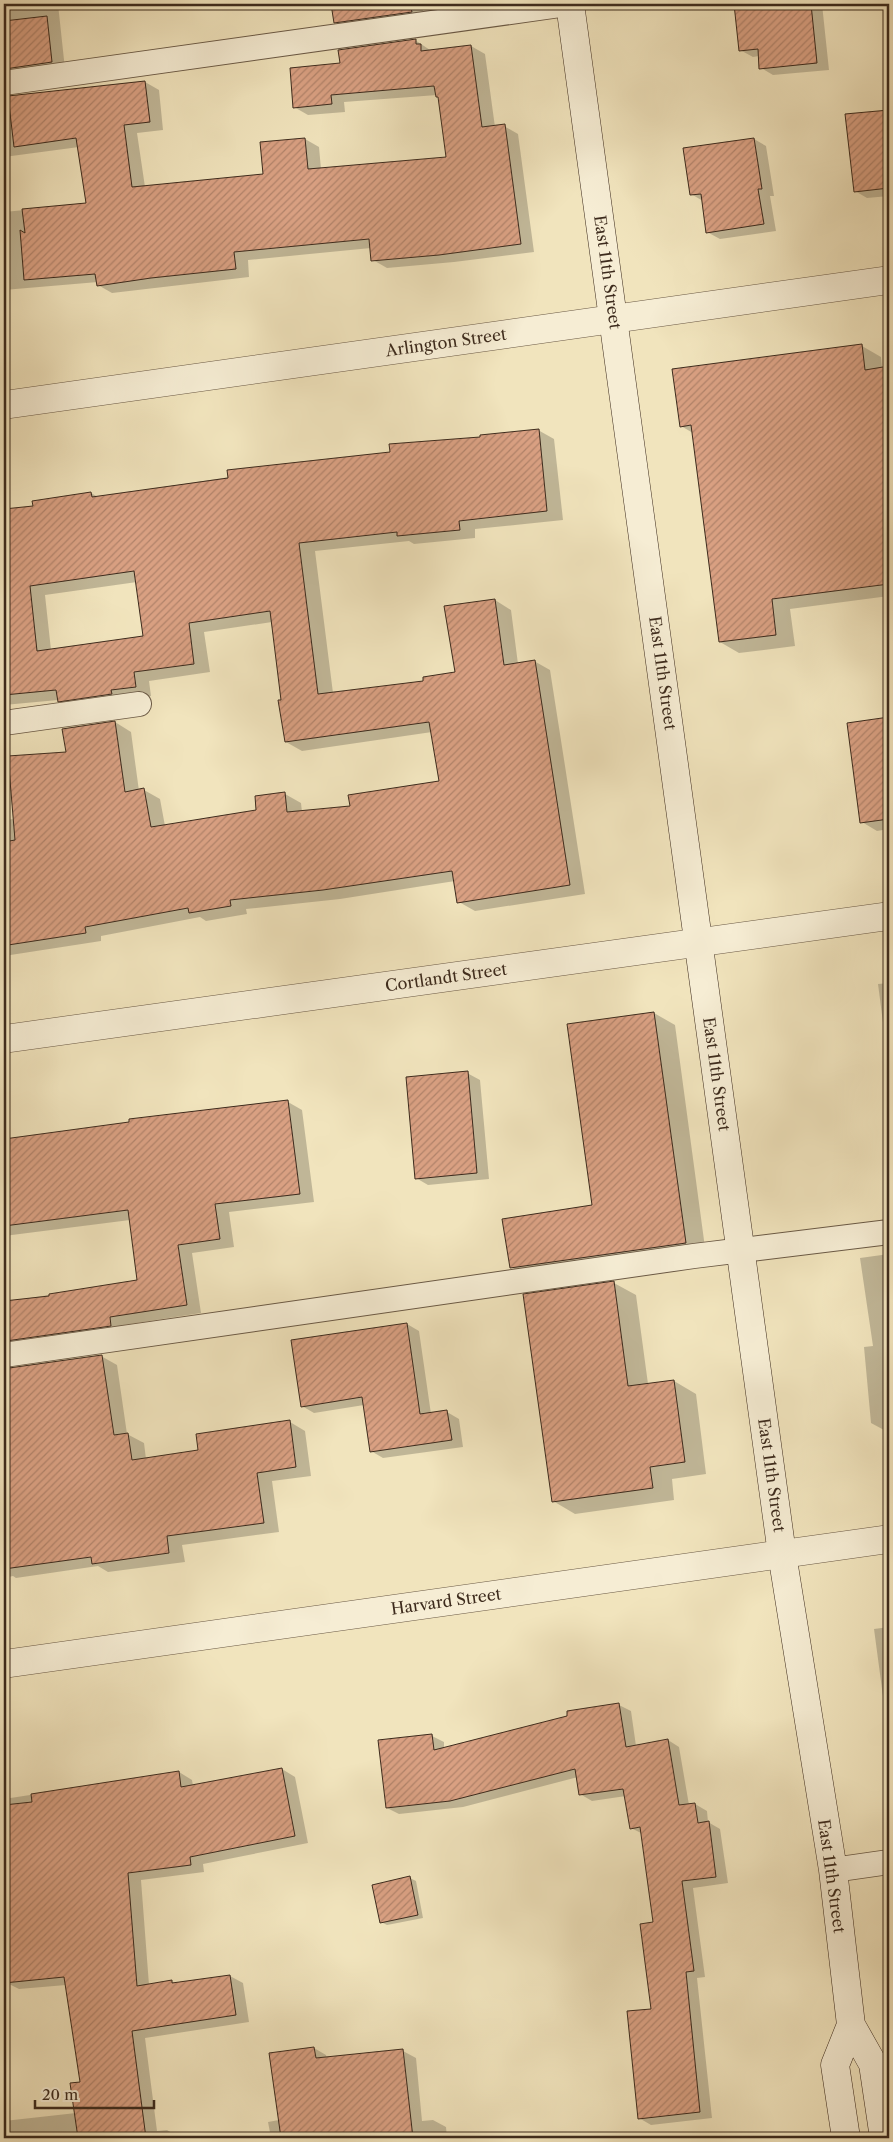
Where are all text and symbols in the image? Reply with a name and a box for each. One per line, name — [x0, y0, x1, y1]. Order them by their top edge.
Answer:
street label: East 11th Street — [590, 214, 626, 331]
street label: Arlington Street — [383, 324, 508, 361]
street label: East 11th Street — [645, 615, 681, 732]
street label: Cortlandt Street — [384, 959, 509, 995]
street label: East 11th Street — [699, 1016, 735, 1133]
street label: East 11th Street — [754, 1417, 790, 1534]
street label: Harvard Street — [390, 1583, 503, 1619]
street label: East 11th Street — [814, 1818, 850, 1935]
scale bar — [35, 2077, 154, 2109]
text: 20 m — [42, 2085, 78, 2104]

